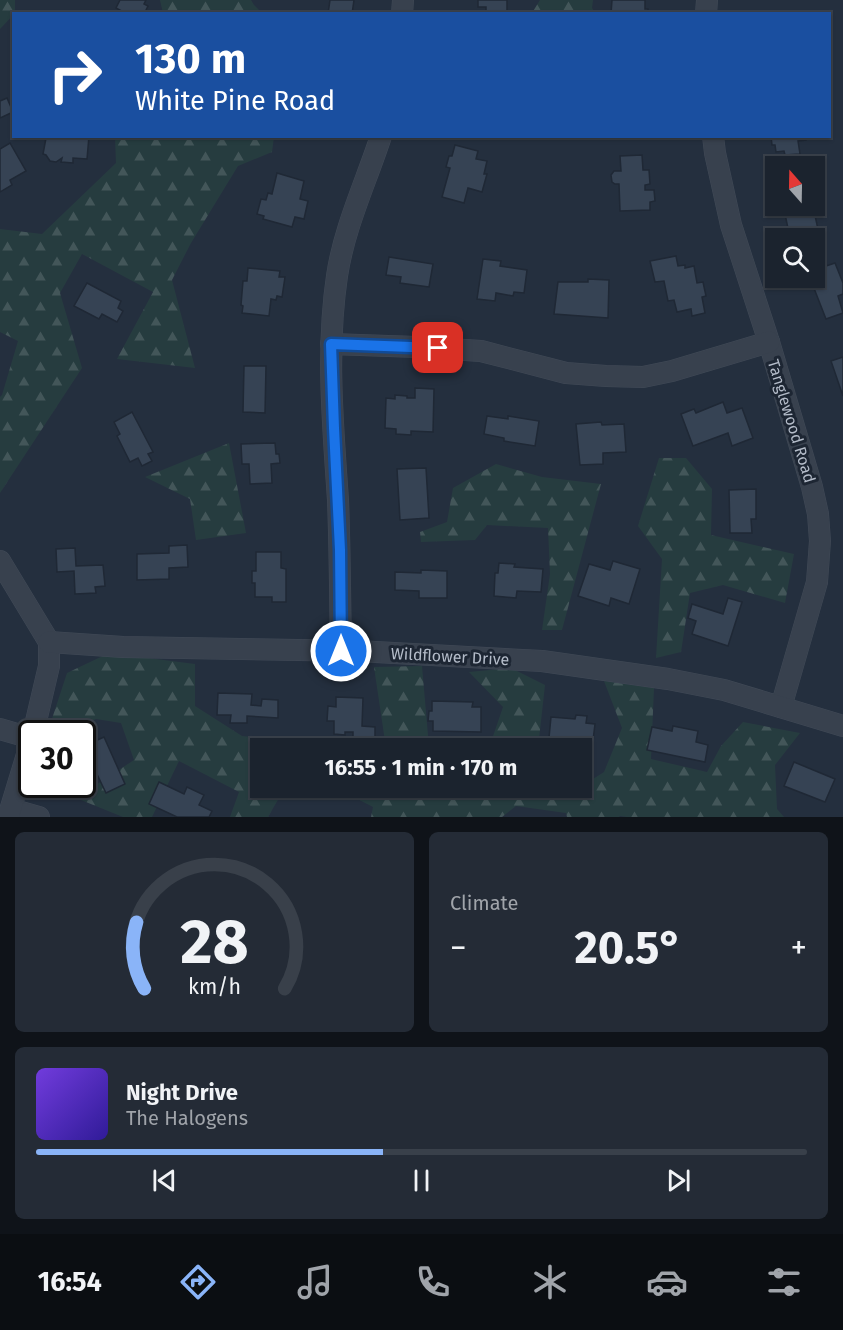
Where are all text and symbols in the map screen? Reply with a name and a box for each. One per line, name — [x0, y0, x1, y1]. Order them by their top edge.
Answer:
text: 130 m — [135, 34, 246, 84]
icon: right — [36, 36, 114, 114]
text: White Pine Road — [135, 85, 335, 117]
north arrow — [765, 156, 825, 216]
map controls — [765, 156, 825, 288]
button: search — [765, 228, 825, 288]
pin — [412, 322, 463, 373]
icon: arrive — [421, 331, 454, 364]
street label: Tanglewood Road — [764, 357, 819, 485]
position arrow — [309, 619, 373, 683]
street label: Wildflower Drive — [390, 644, 510, 669]
speed limit sign: 30 — [18, 720, 96, 798]
text: 16:55 · 1 min · 170 m — [325, 754, 517, 781]
text: Climate — [450, 891, 518, 915]
text: 28 — [180, 905, 249, 980]
text: 20.5° — [575, 921, 683, 975]
text: − — [450, 928, 467, 968]
text: + — [791, 928, 807, 968]
text: km/h — [188, 974, 241, 1000]
text: Night Drive — [126, 1079, 238, 1106]
text: The Halogens — [126, 1106, 248, 1130]
icon: previous — [148, 1164, 181, 1197]
icon: pause — [405, 1164, 438, 1197]
icon: next — [662, 1164, 695, 1197]
icon: directions — [177, 1261, 219, 1303]
icon: music — [294, 1261, 336, 1303]
icon: phone — [412, 1261, 454, 1303]
icon: climate — [529, 1261, 571, 1303]
icon: car — [646, 1261, 688, 1303]
icon: filters — [763, 1261, 805, 1303]
text: 16:54 — [38, 1266, 102, 1298]

